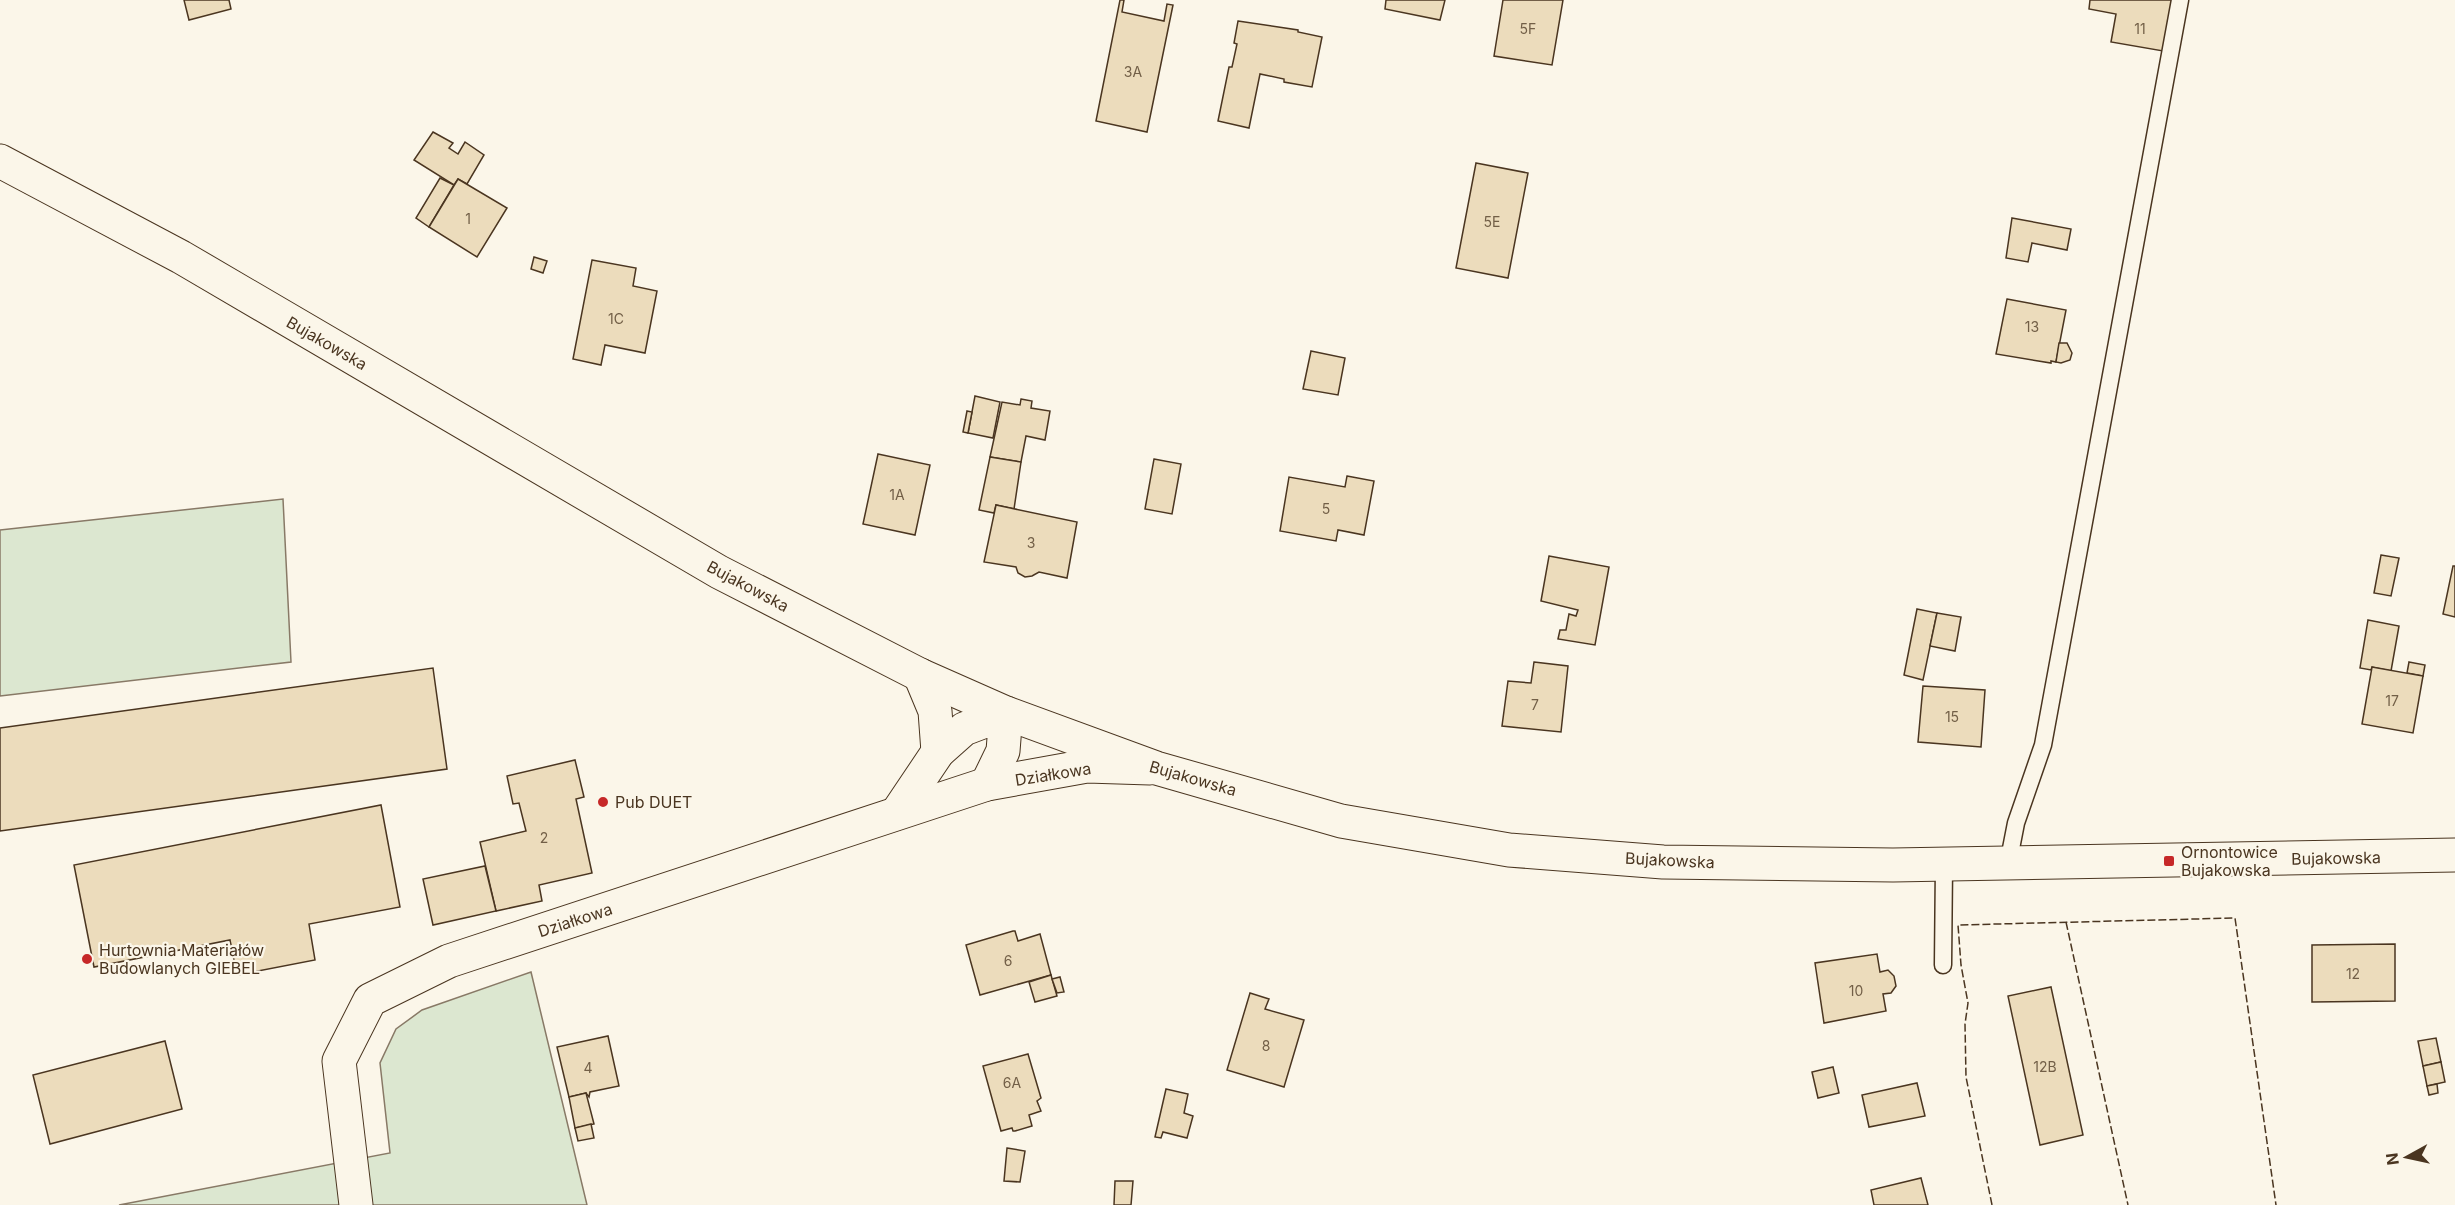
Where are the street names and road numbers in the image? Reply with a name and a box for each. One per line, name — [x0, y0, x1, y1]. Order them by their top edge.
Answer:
street label: Bujakowska — [283, 312, 371, 374]
street label: Bujakowska — [704, 556, 792, 616]
street label: Bujakowska — [1147, 756, 1239, 800]
street label: Działkowa — [1013, 758, 1093, 790]
street label: Bujakowska — [2291, 847, 2381, 869]
street label: Bujakowska — [1625, 848, 1715, 872]
street label: Działkowa — [535, 899, 615, 941]

